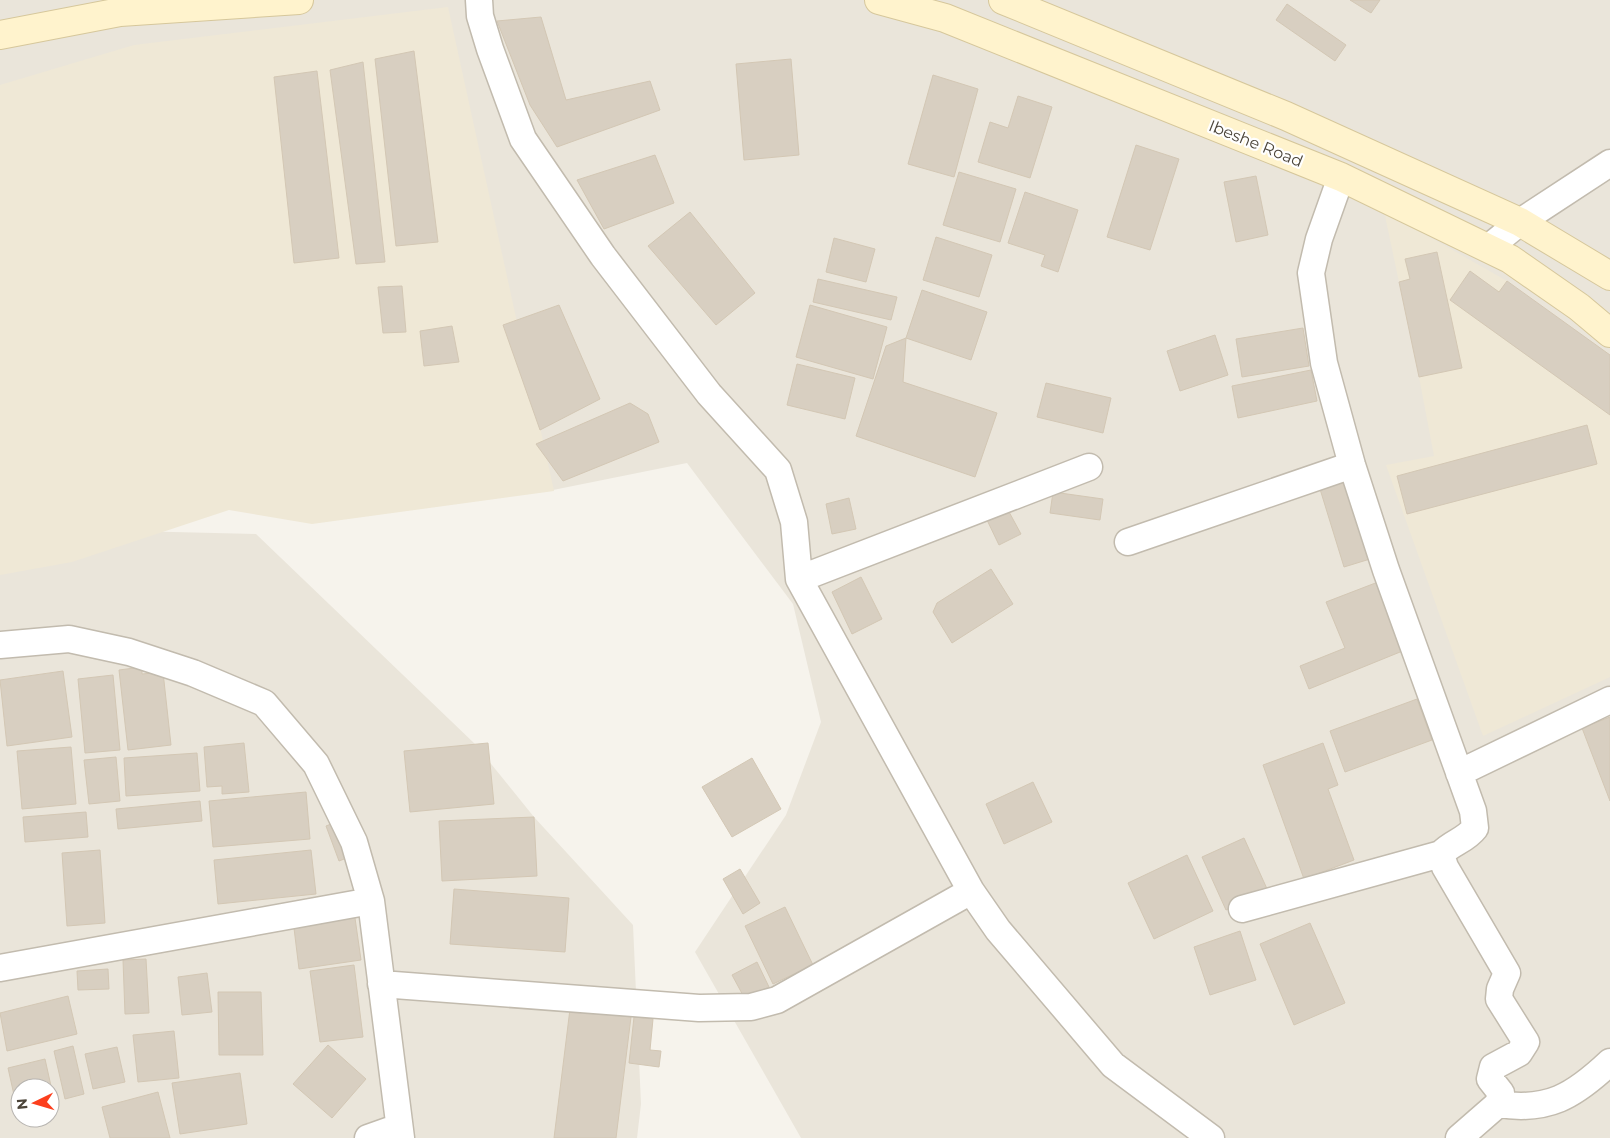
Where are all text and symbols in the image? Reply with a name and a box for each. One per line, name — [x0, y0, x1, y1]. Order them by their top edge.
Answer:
street label: Ibeshe Road — [1206, 116, 1306, 171]
north arrow — [10, 1078, 60, 1128]
text: N — [13, 1098, 32, 1111]

